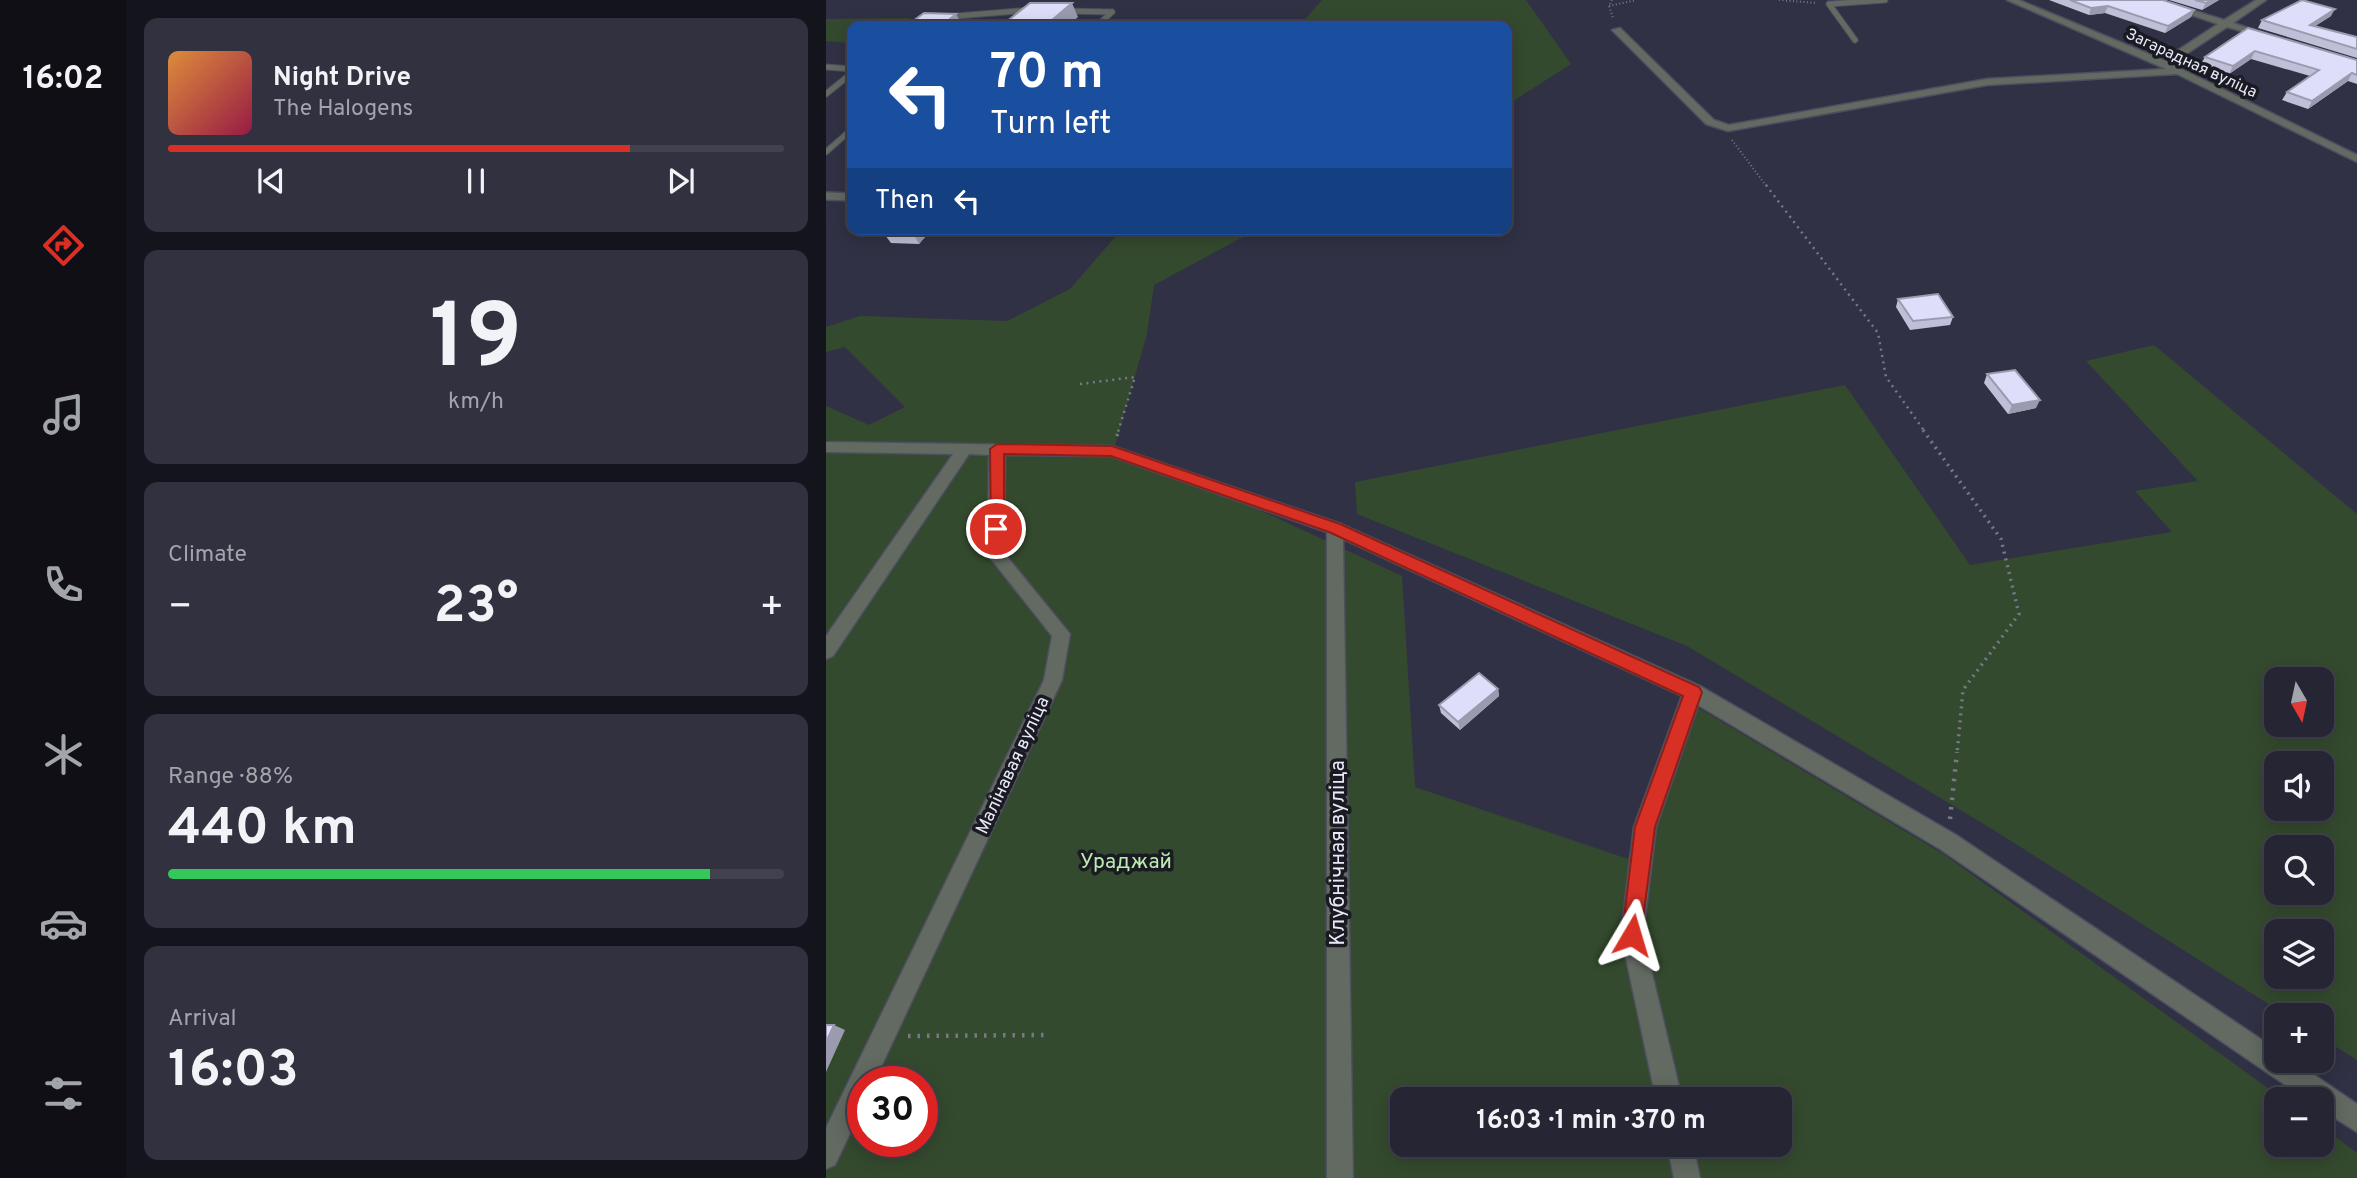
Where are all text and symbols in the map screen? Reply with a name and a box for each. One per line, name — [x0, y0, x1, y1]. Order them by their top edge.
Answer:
street label: Загарадная вуліца — [2122, 25, 2260, 103]
text: 70 m — [990, 44, 1104, 106]
icon: left — [875, 49, 966, 140]
text: 16:02 — [23, 60, 103, 100]
text: Night Drive — [273, 62, 411, 95]
text: The Halogens — [273, 95, 413, 124]
text: Turn left — [990, 105, 1111, 145]
icon: previous — [252, 162, 290, 200]
icon: pause — [457, 162, 495, 200]
icon: next — [662, 162, 700, 200]
icon: left — [948, 182, 986, 220]
text: Then — [875, 185, 934, 218]
icon: directions — [39, 221, 88, 270]
text: 19 — [430, 285, 522, 400]
text: km/h — [448, 388, 504, 417]
icon: music — [39, 390, 88, 439]
pin — [966, 499, 1026, 559]
icon: arrive — [977, 510, 1015, 548]
text: Climate — [168, 541, 247, 570]
icon: phone — [39, 560, 88, 609]
text: 23° — [434, 575, 518, 641]
text: − — [168, 584, 193, 633]
text: + — [759, 584, 784, 633]
north arrow — [2264, 667, 2334, 737]
map controls — [2264, 667, 2334, 1157]
street label: Малінавая вуліца — [971, 693, 1055, 838]
icon: climate — [39, 730, 88, 779]
button: sound — [2264, 751, 2334, 821]
street label: Клубнічная вуліца — [1325, 760, 1352, 946]
text: Range · 88% — [168, 763, 293, 792]
text: 440 km — [168, 797, 357, 863]
button: search — [2264, 835, 2334, 905]
park label: Ураджай — [1080, 849, 1172, 876]
position arrow — [1595, 898, 1669, 972]
icon: car — [39, 899, 88, 948]
button: layers — [2264, 919, 2334, 989]
button: + — [2264, 1003, 2334, 1073]
text: Arrival — [168, 1005, 237, 1034]
text: 16:03 — [168, 1039, 299, 1105]
speed limit sign: 30 — [847, 1066, 938, 1157]
icon: filters — [39, 1069, 88, 1118]
button: − — [2264, 1087, 2334, 1157]
text: 16:03 · 1 min · 370 m — [1476, 1105, 1706, 1138]

